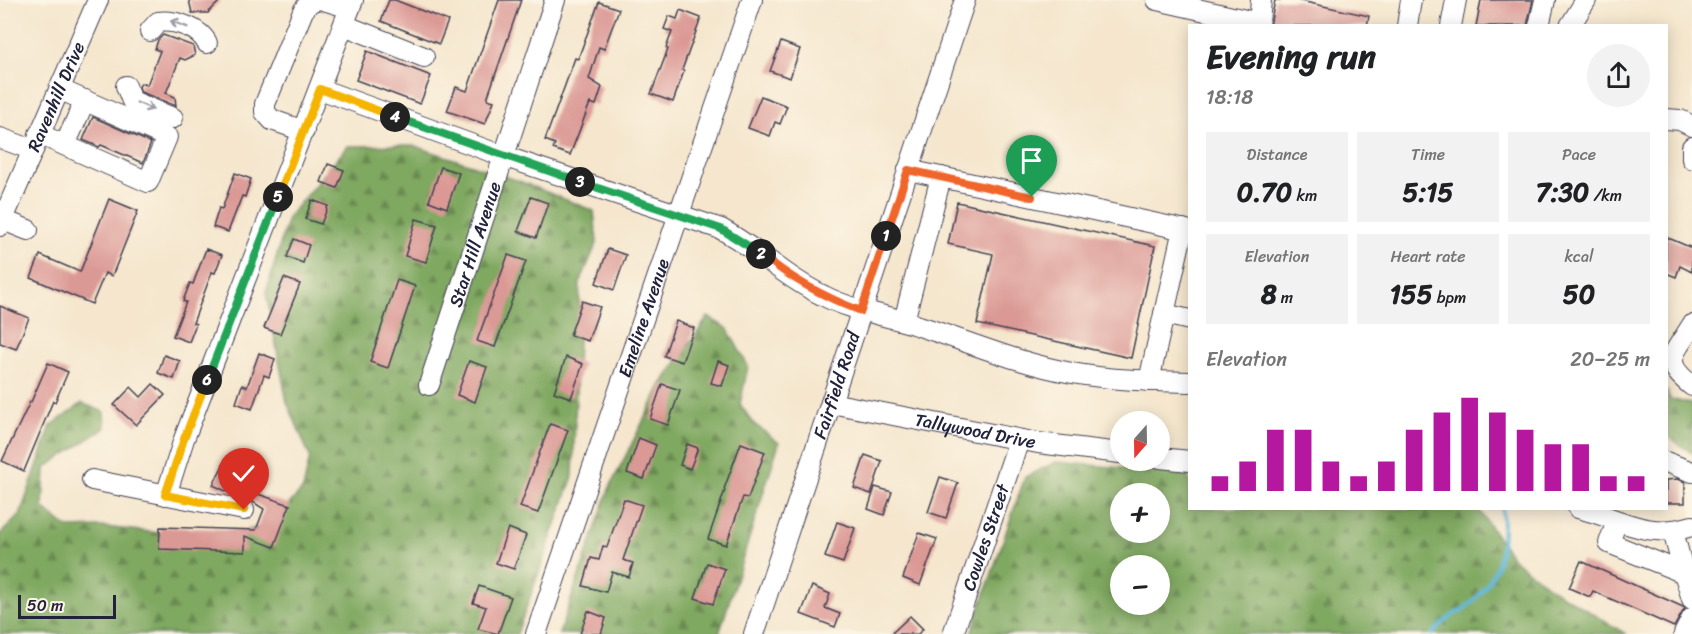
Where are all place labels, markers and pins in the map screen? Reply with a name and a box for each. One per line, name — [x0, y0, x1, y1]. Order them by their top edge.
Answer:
pin: 4 — [380, 102, 410, 132]
pin — [1006, 135, 1057, 197]
pin: 3 — [565, 167, 595, 197]
pin: 5 — [263, 182, 293, 212]
pin: 1 — [871, 221, 901, 251]
pin: 2 — [746, 239, 776, 269]
pin: 6 — [192, 365, 222, 395]
pin — [218, 448, 269, 510]

